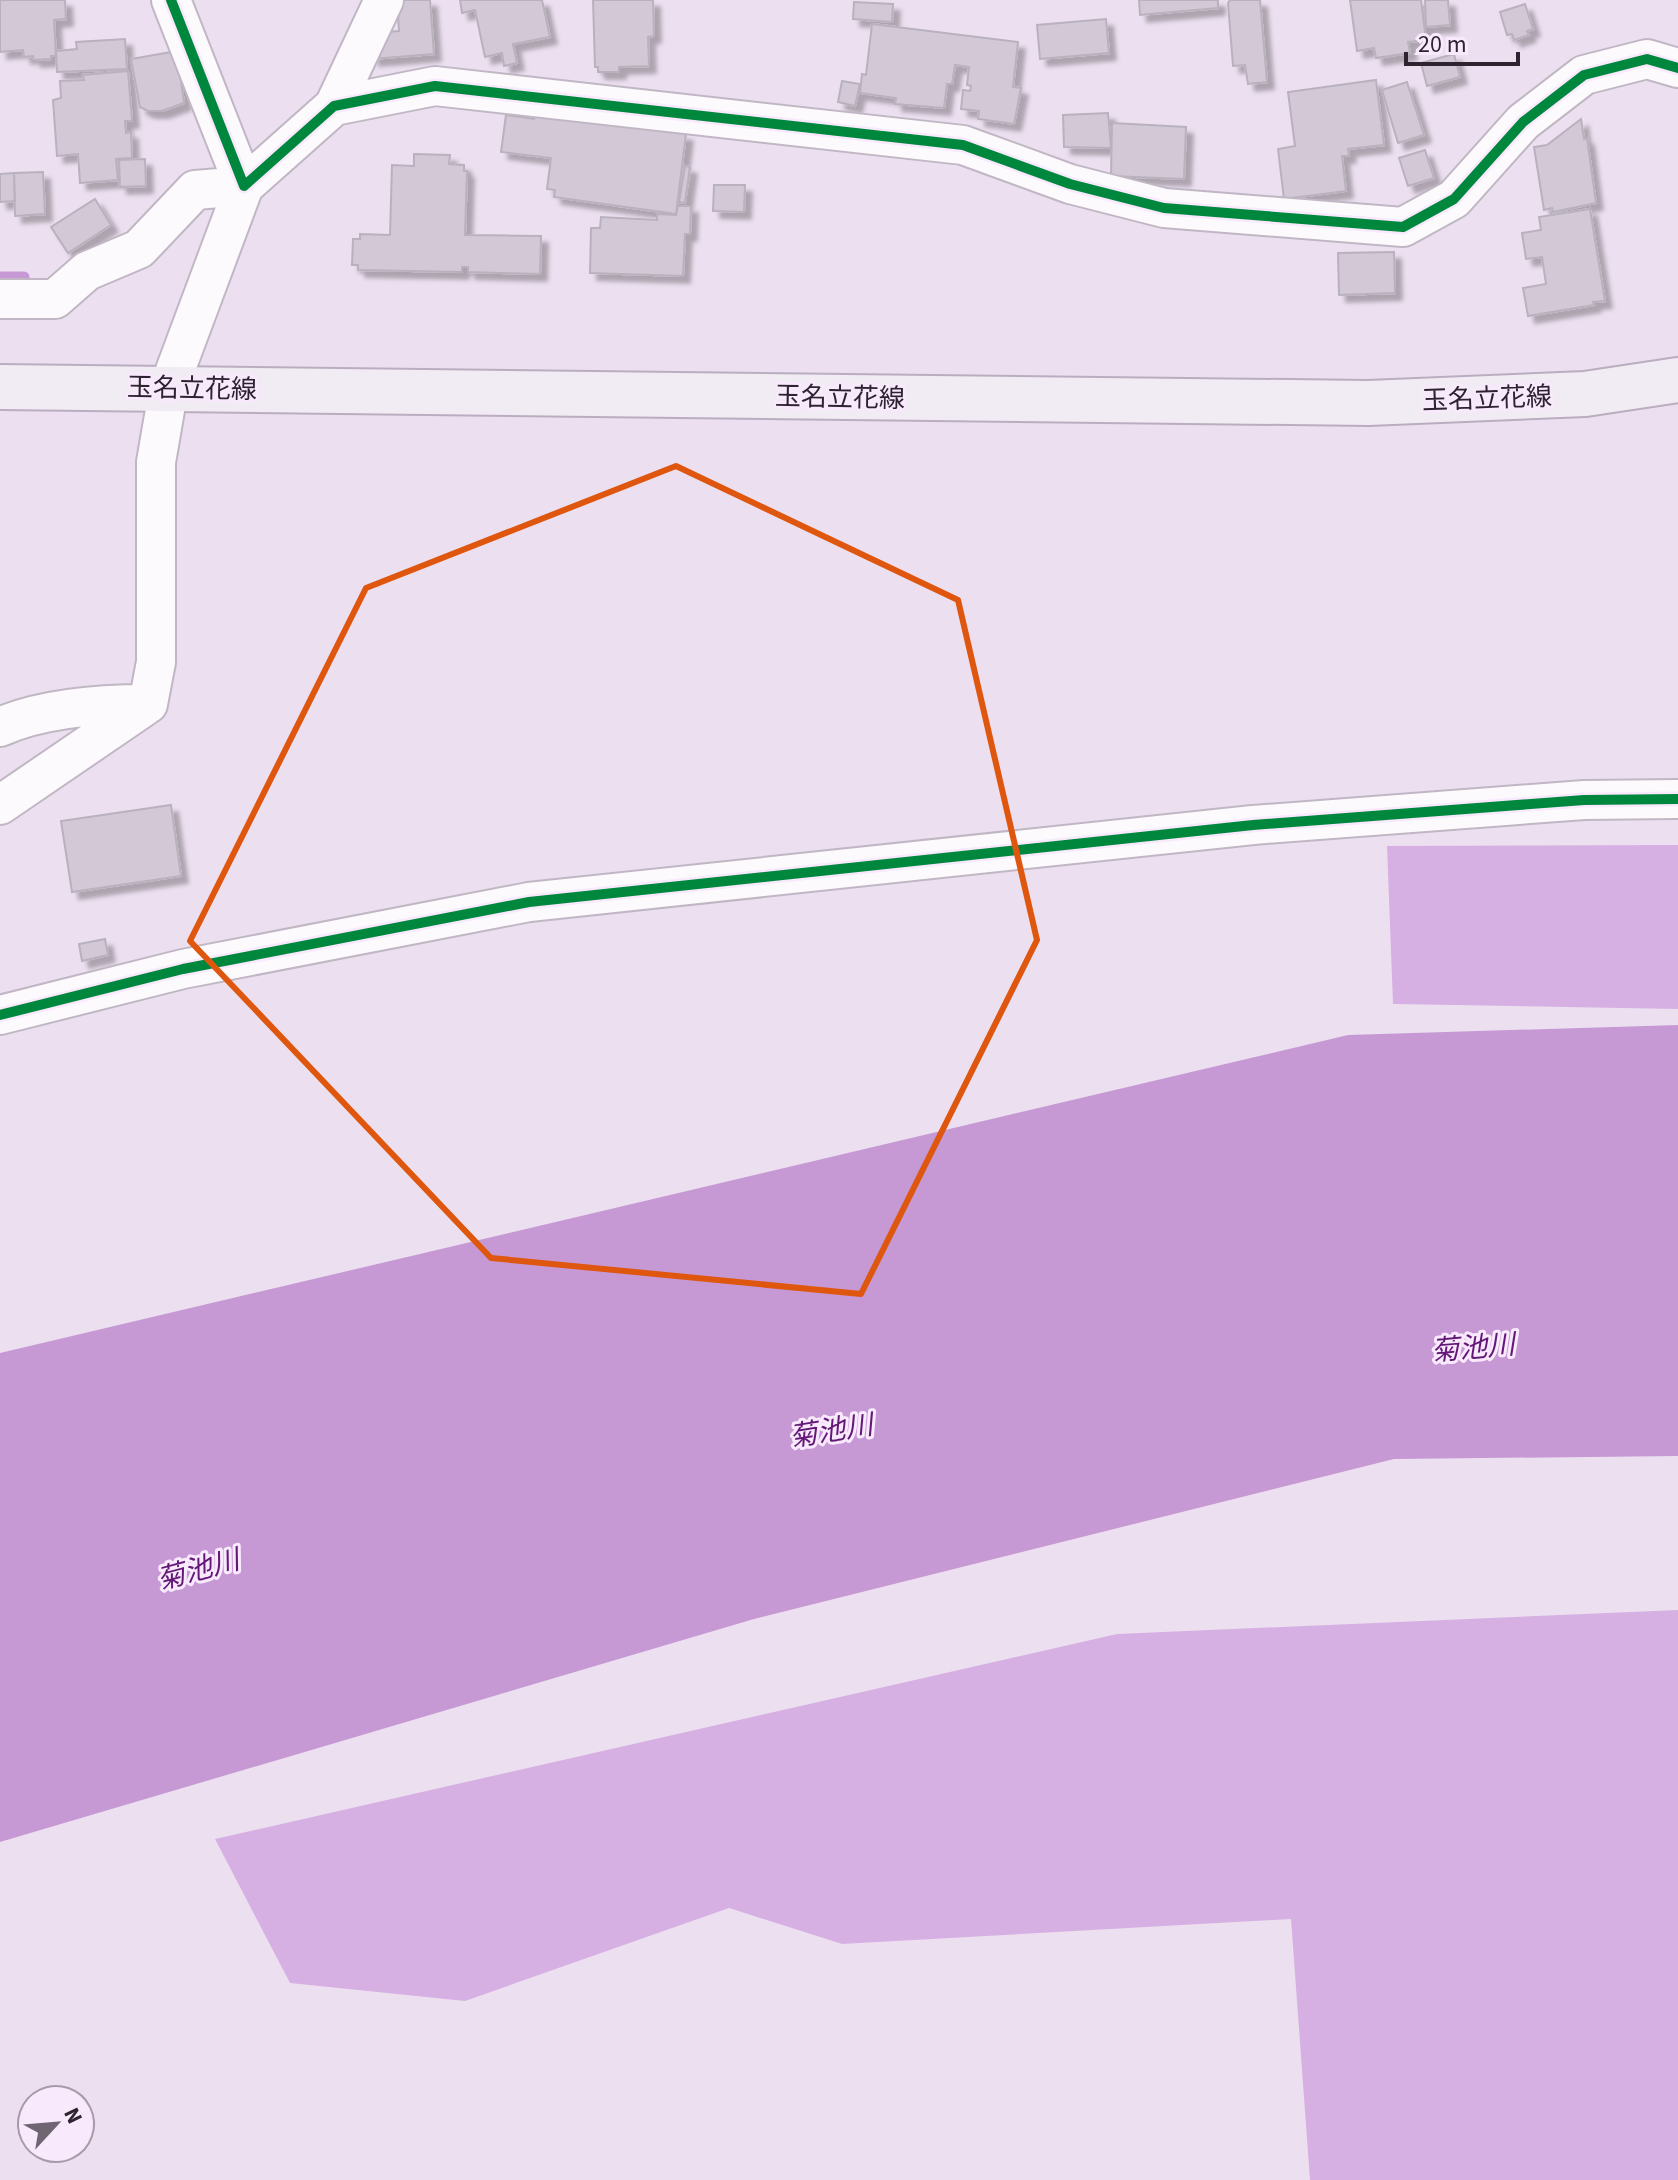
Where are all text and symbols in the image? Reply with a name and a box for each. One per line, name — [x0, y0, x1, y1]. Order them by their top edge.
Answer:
scale bar — [1406, 16, 1518, 66]
text: 20 m — [1418, 27, 1467, 62]
street label: 玉名立花線 — [127, 369, 257, 408]
street label: 玉名立花線 — [775, 378, 905, 417]
street label: 玉名立花線 — [1421, 378, 1553, 419]
water label: 菊池川 — [1429, 1324, 1520, 1372]
water label: 菊池川 — [787, 1404, 879, 1457]
water label: 菊池川 — [153, 1539, 247, 1600]
north arrow — [16, 2084, 96, 2164]
text: N — [55, 2102, 91, 2129]

